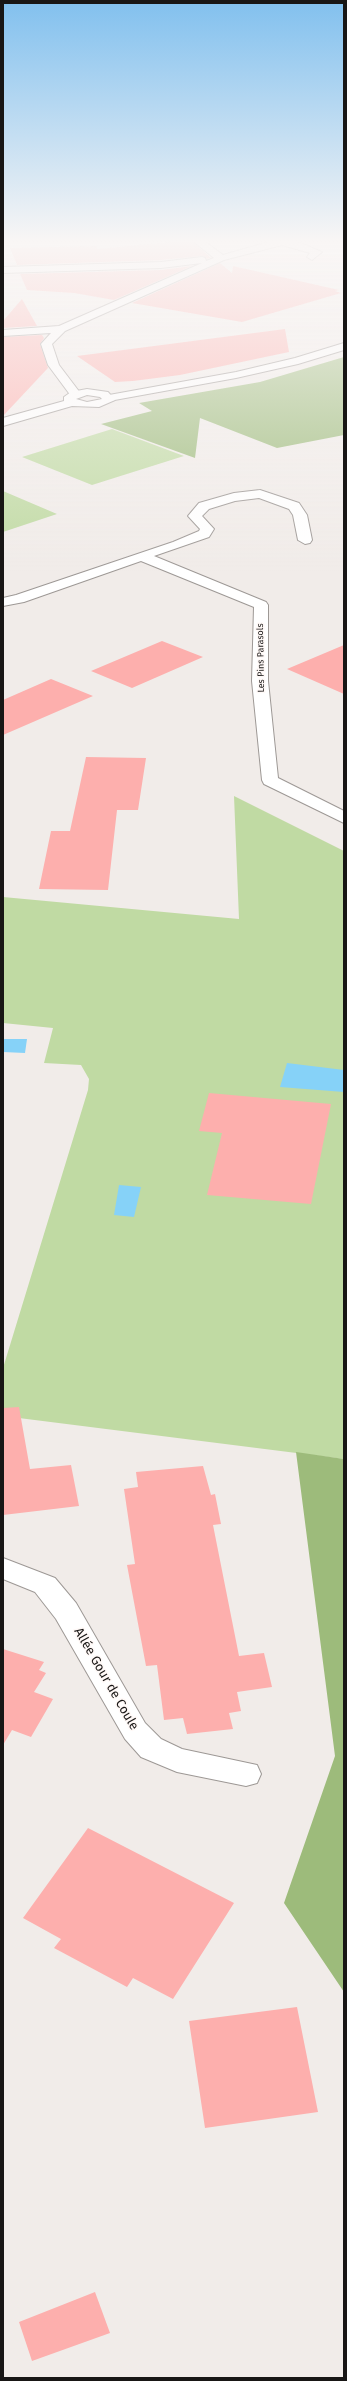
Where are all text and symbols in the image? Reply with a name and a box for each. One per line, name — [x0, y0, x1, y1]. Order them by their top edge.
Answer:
street label: Les Pins Parasols — [255, 623, 267, 693]
street label: Allée Gour de Coule — [70, 1625, 142, 1733]

